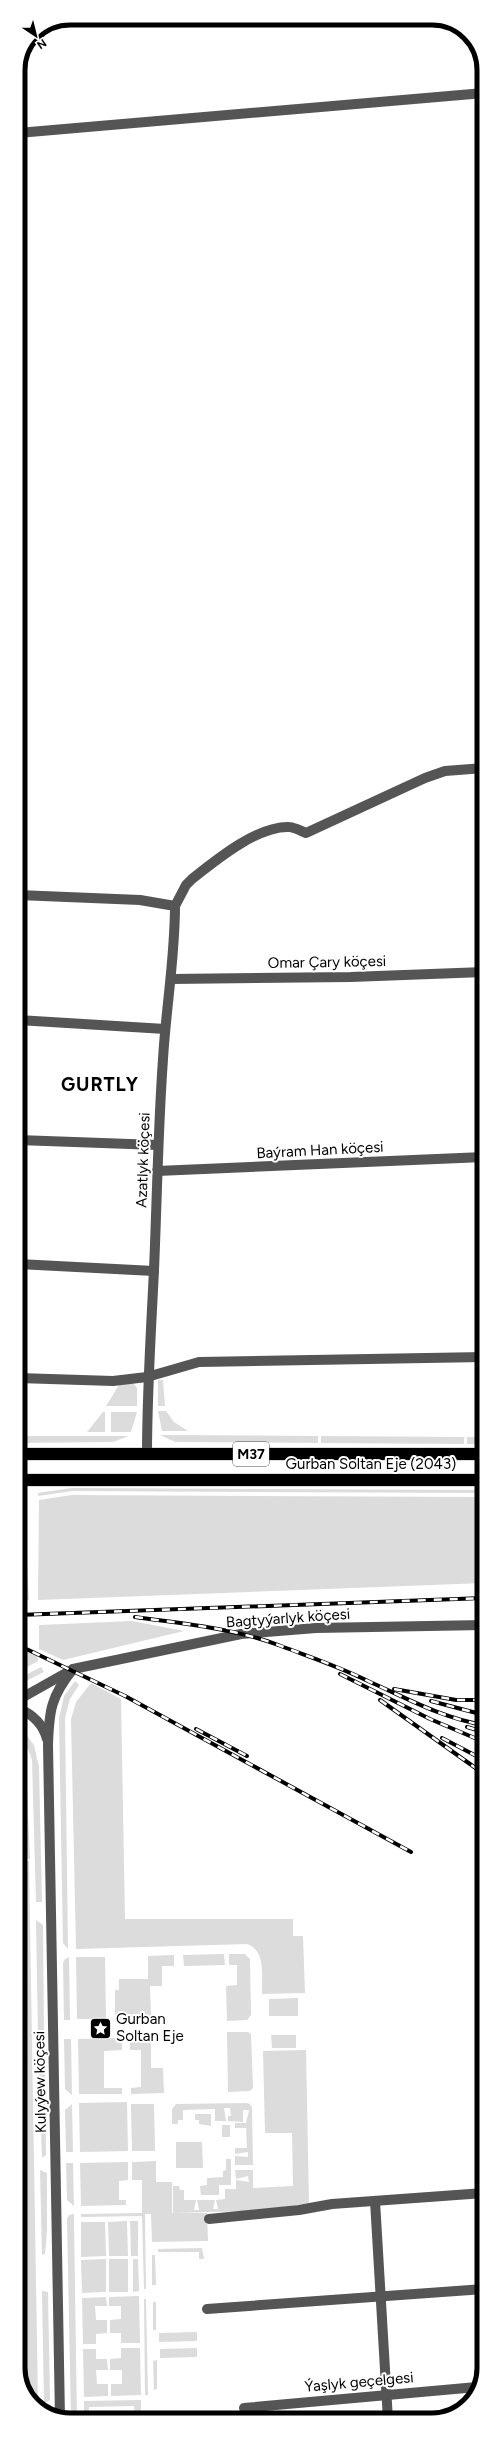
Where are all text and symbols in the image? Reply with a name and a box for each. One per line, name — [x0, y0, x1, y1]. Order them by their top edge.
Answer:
north arrow — [16, 16, 56, 56]
text: N — [34, 36, 49, 52]
street label: Omar Çary köçesi — [268, 952, 386, 972]
district label: GURTLY — [61, 1073, 139, 1096]
street label: Azatlyk köçesi — [132, 1112, 154, 1208]
street label: Baýram Han köçesi — [256, 1138, 384, 1162]
road number: M37 — [233, 1442, 269, 1466]
street label: Gurban Soltan Eje (2043) — [286, 1455, 456, 1473]
street label: Bagtyýarlyk köçesi — [225, 1605, 351, 1631]
place label: Gurban Soltan Eje — [116, 2010, 184, 2045]
place icon: Gurban Soltan Eje — [87, 2015, 113, 2041]
street label: Kulyýew köçesi — [30, 2031, 50, 2133]
street label: Ýaşlyk geçelgesi — [304, 2368, 414, 2396]

